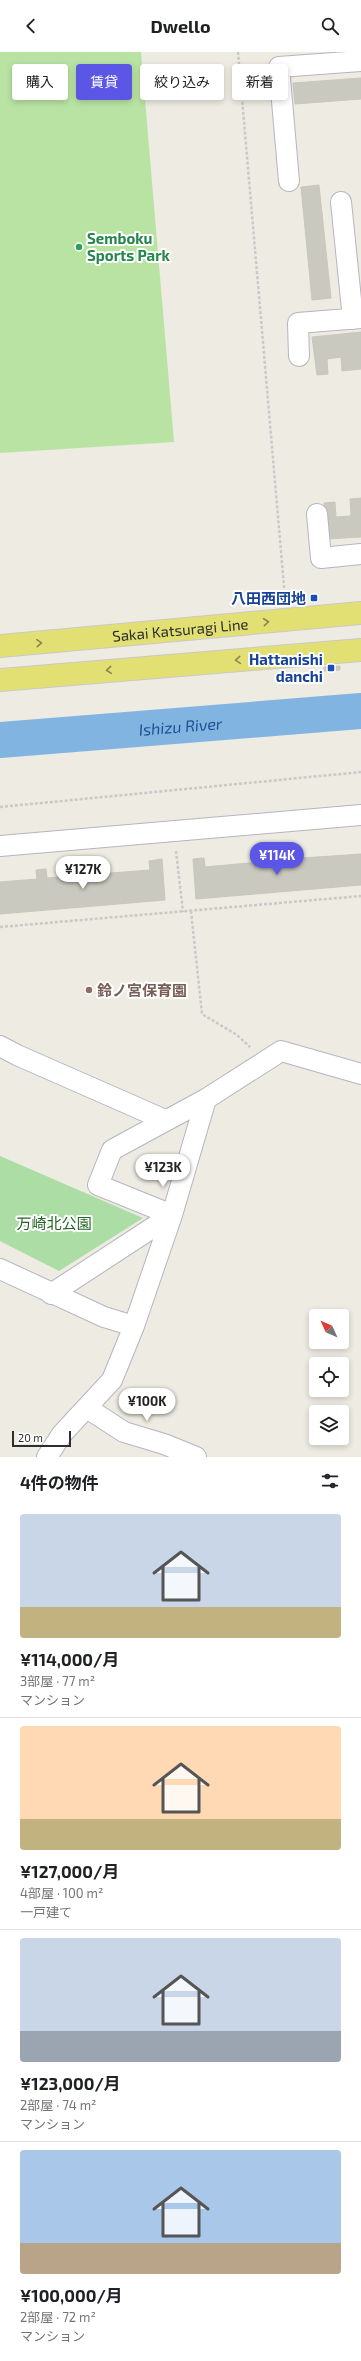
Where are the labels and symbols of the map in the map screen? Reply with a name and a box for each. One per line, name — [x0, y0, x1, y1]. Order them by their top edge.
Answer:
place label: Semboku Sports Park — [87, 229, 171, 264]
marker: Semboku Sports Park — [74, 242, 84, 252]
place label: 八田西団地 — [231, 589, 306, 607]
marker: 八田西団地 — [309, 593, 319, 603]
street label: Sakai Katsuragi Line — [111, 614, 249, 645]
one-way arrow — [263, 618, 269, 627]
one-way arrow — [36, 639, 42, 648]
place label: Hattanishi danchi — [249, 650, 323, 685]
one-way arrow — [235, 656, 241, 665]
marker: Hattanishi danchi — [326, 663, 336, 673]
one-way arrow — [106, 666, 112, 675]
water label: Ishizu River — [138, 713, 223, 738]
pin: ¥114K — [249, 842, 305, 876]
pin: ¥127K — [55, 856, 111, 890]
place label: 鈴ノ宮保育園 — [97, 981, 187, 999]
marker: 鈴ノ宮保育園 — [84, 985, 94, 995]
pin: ¥123K — [135, 1154, 191, 1188]
park label: 万崎北公園 — [16, 1214, 92, 1232]
north arrow — [309, 1309, 349, 1349]
pin: ¥100K — [119, 1388, 175, 1422]
scale bar — [12, 1429, 71, 1448]

